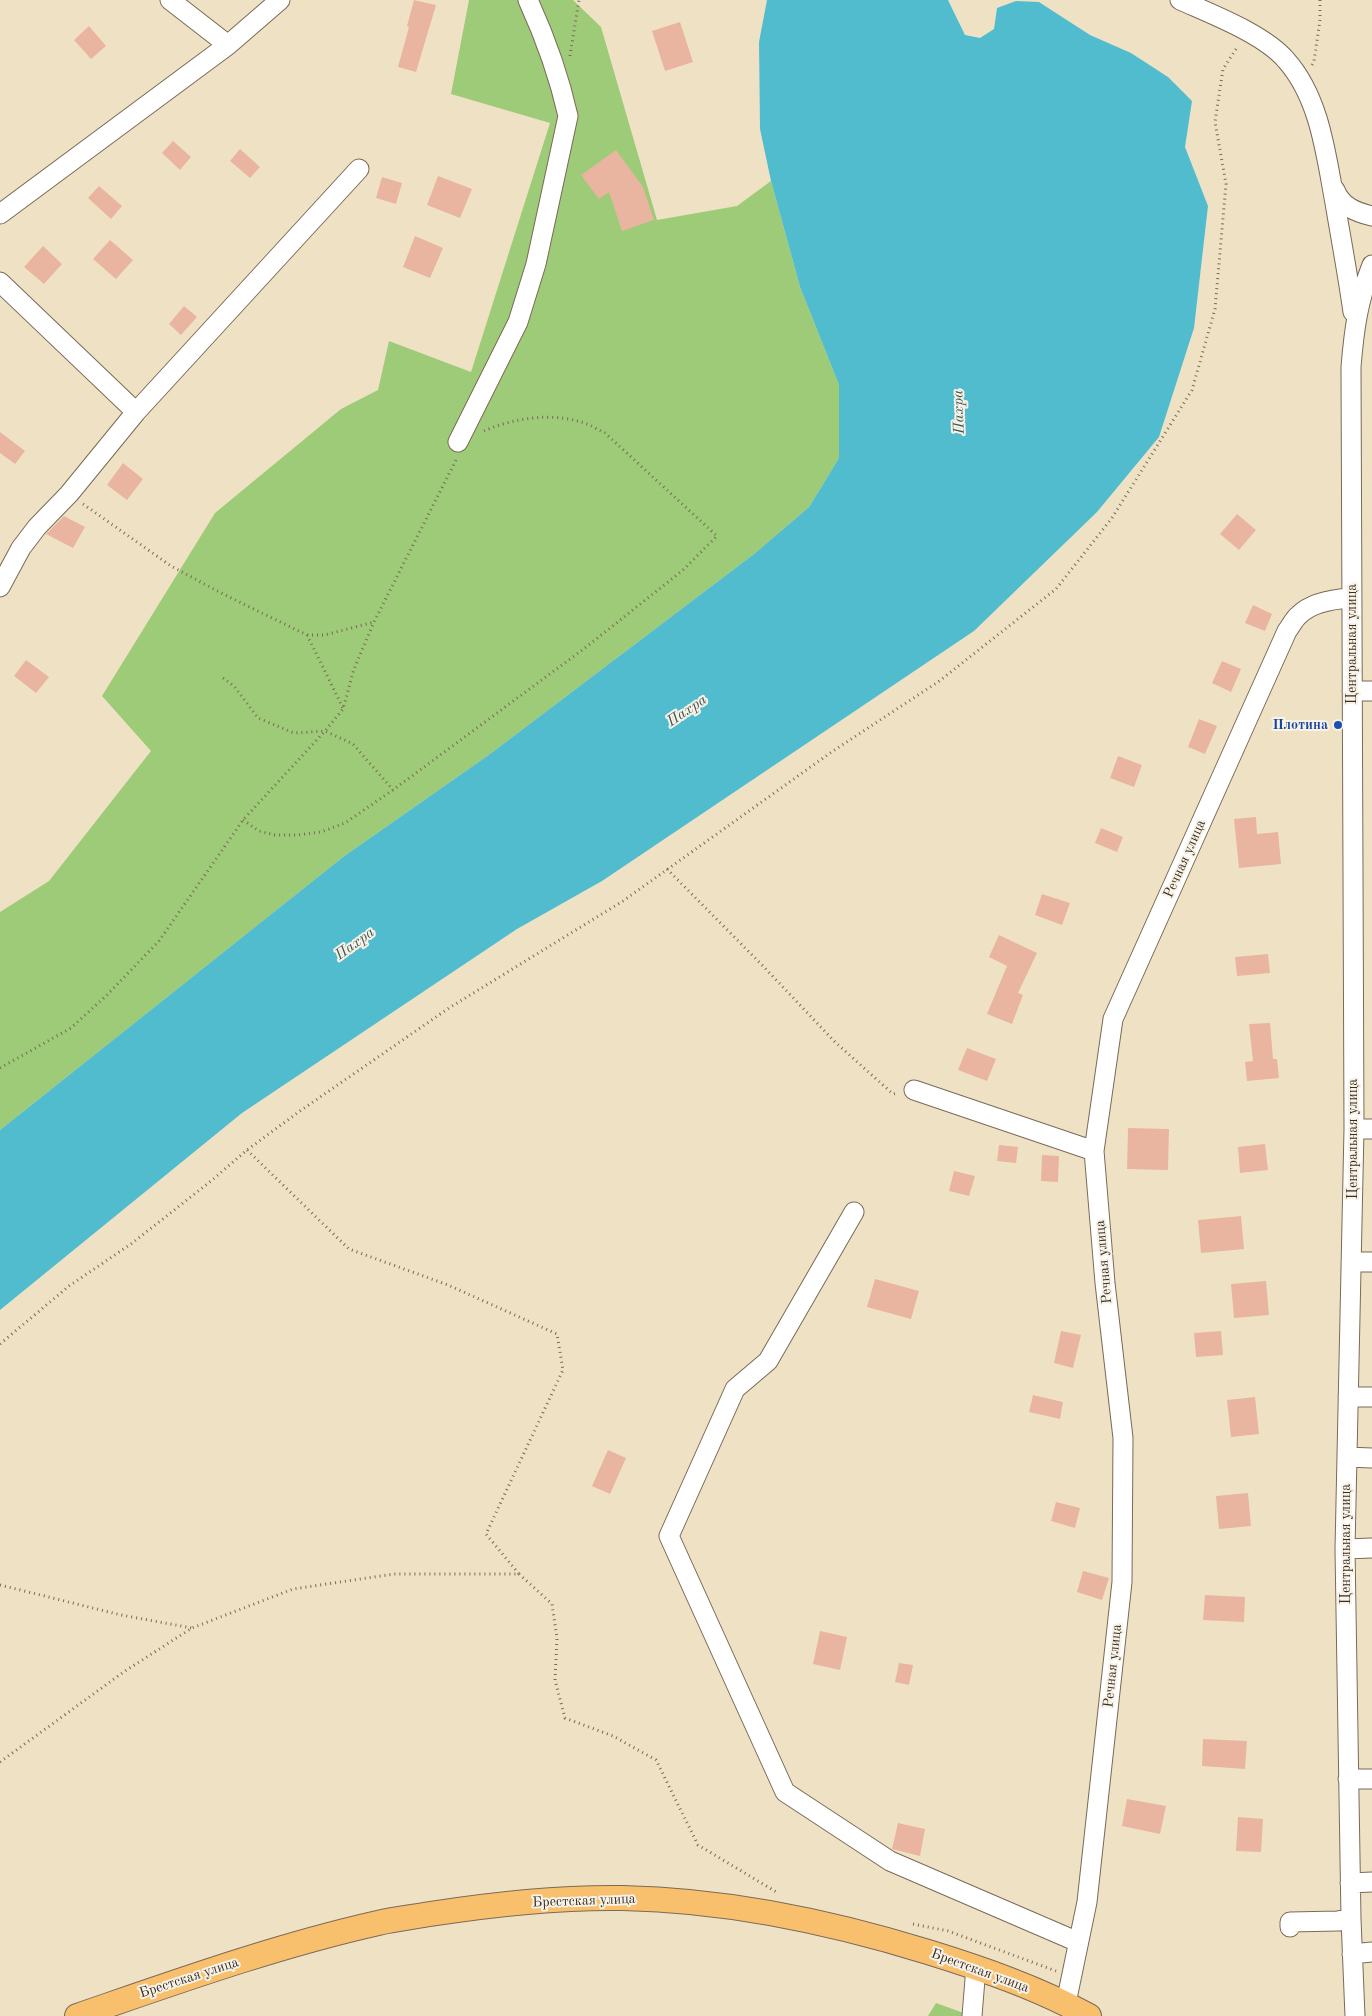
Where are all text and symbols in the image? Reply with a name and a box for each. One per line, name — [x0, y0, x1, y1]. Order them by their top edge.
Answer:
water label: Пахра — [949, 389, 969, 435]
street label: Центральная улица — [1344, 584, 1360, 704]
water label: Пахра — [664, 691, 710, 731]
place label: Плотина — [1272, 717, 1328, 733]
marker: Плотина — [1332, 719, 1344, 731]
street label: Речная улица — [1160, 817, 1210, 901]
water label: Пахра — [332, 924, 378, 964]
street label: Центральная улица — [1345, 1079, 1361, 1199]
street label: Речная улица — [1092, 1220, 1116, 1304]
street label: Центральная улица — [1338, 1484, 1354, 1604]
street label: Речная улица — [1100, 1623, 1126, 1709]
street label: Брестская улица — [532, 1891, 636, 1911]
street label: Брестская улица — [929, 1945, 1031, 1997]
street label: Брестская улица — [137, 1954, 241, 2002]

